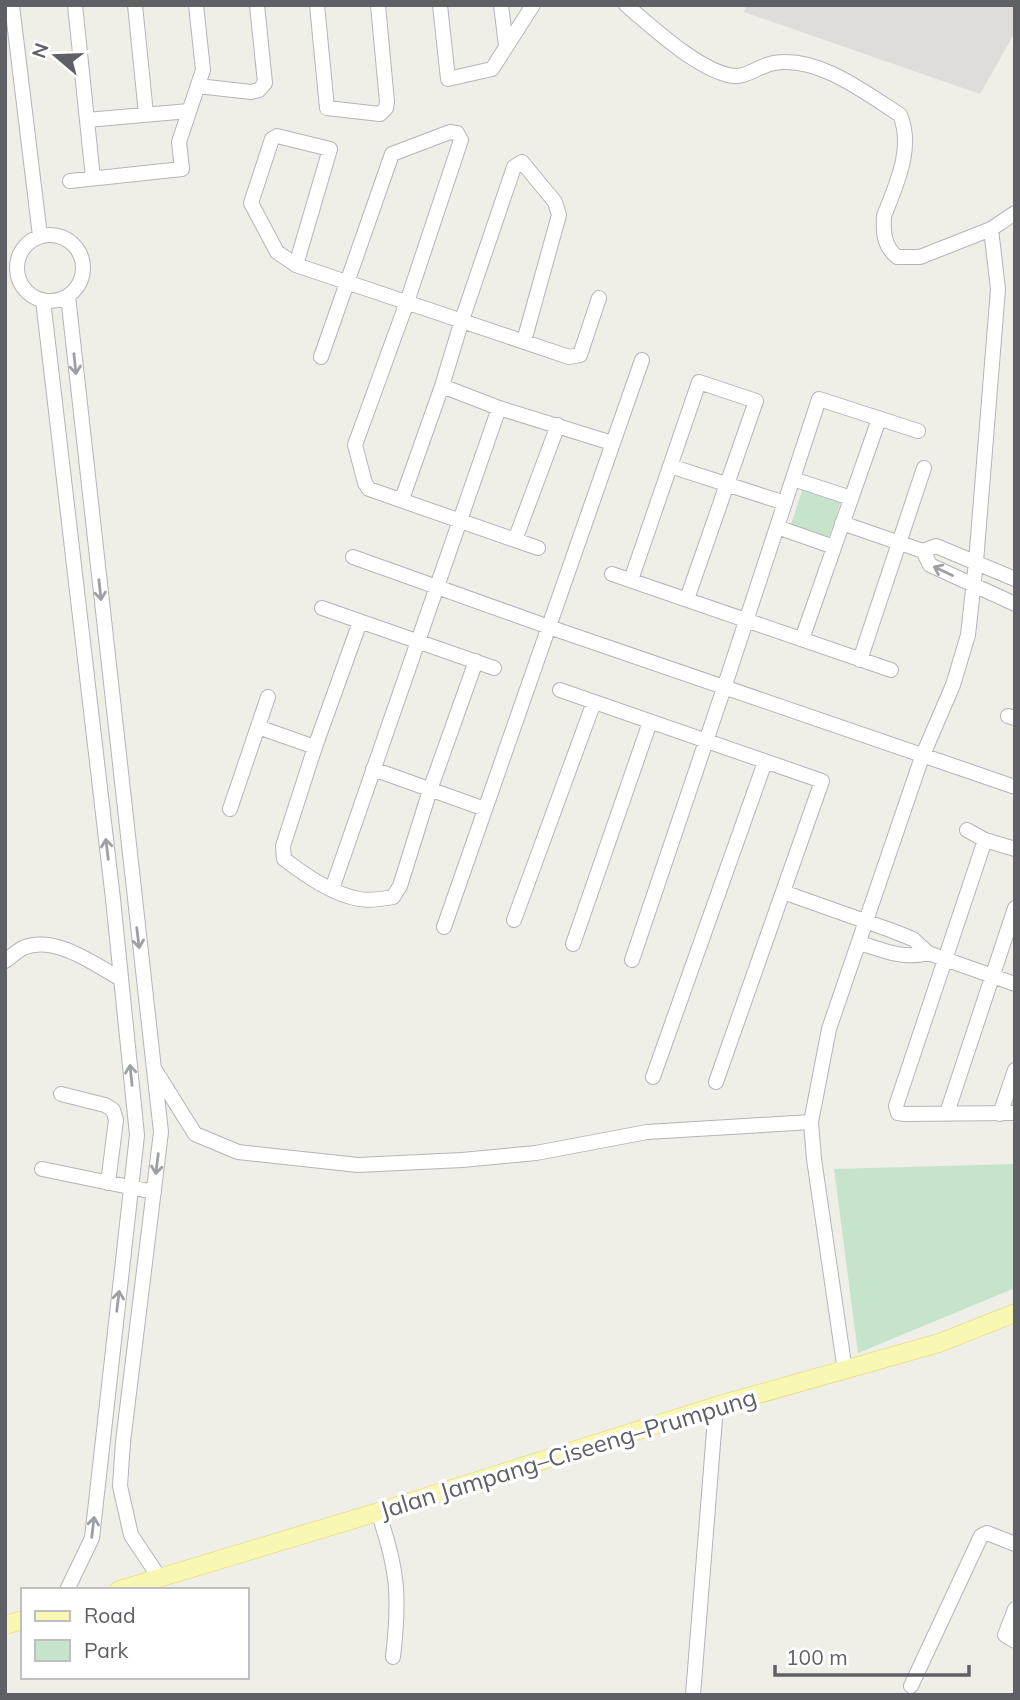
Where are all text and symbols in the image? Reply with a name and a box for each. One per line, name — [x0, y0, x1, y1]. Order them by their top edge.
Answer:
north arrow — [21, 21, 91, 91]
text: N — [26, 40, 54, 61]
one-way arrow — [69, 352, 82, 374]
one-way arrow — [933, 564, 954, 577]
one-way arrow — [93, 578, 106, 601]
one-way arrow — [101, 838, 114, 861]
one-way arrow — [132, 926, 145, 948]
one-way arrow — [124, 1064, 137, 1087]
one-way arrow — [150, 1152, 163, 1174]
one-way arrow — [111, 1290, 124, 1313]
street label: Jalan Jampang–Ciseeng–Prumpung — [376, 1381, 760, 1525]
one-way arrow — [86, 1516, 99, 1539]
legend — [21, 1588, 248, 1679]
text: Road — [84, 1602, 135, 1628]
scale bar — [775, 1634, 969, 1678]
text: Park — [84, 1637, 128, 1663]
text: 100 m — [786, 1644, 848, 1670]

